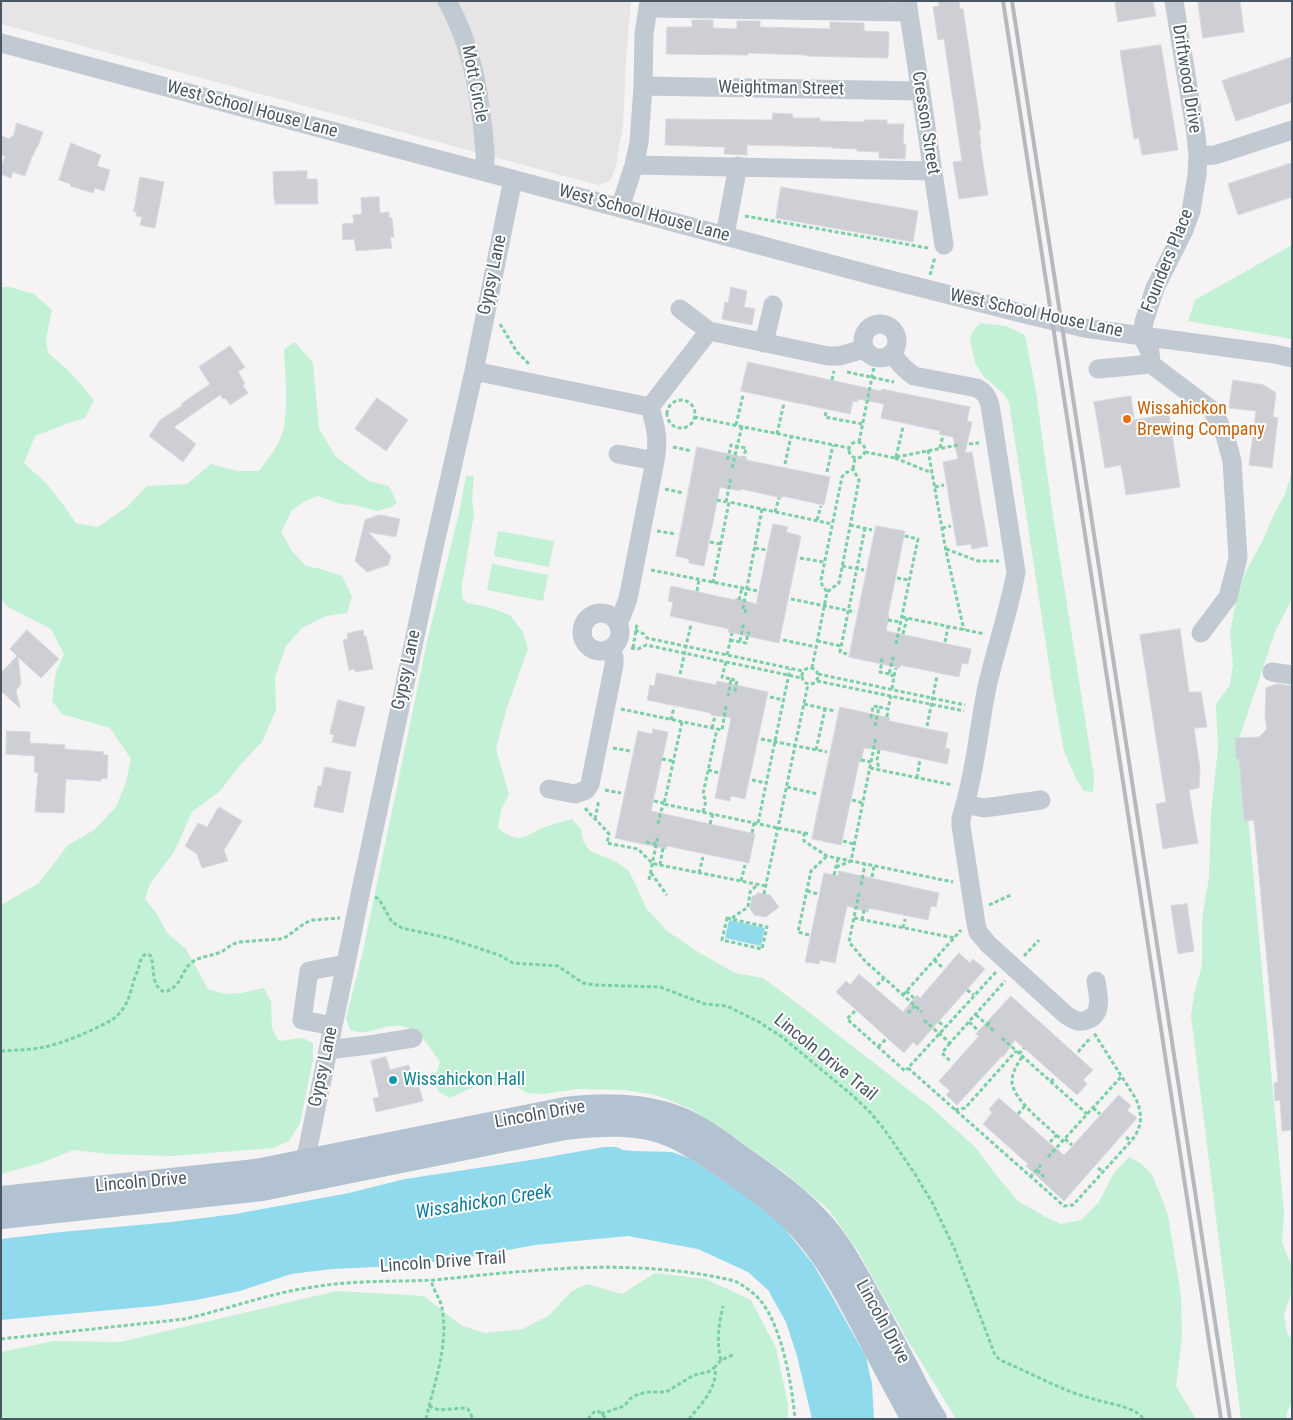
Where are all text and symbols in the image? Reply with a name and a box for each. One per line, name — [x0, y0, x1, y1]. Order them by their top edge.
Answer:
street label: Driftwood Drive — [1167, 23, 1205, 135]
street label: Mott Circle — [456, 44, 492, 124]
street label: Cresson Street — [906, 70, 944, 176]
street label: West School House Lane — [164, 77, 340, 143]
street label: Weightman Street — [718, 77, 844, 101]
street label: West School House Lane — [556, 181, 732, 247]
street label: Founders Place — [1137, 206, 1199, 316]
street label: Gypsy Lane — [474, 233, 512, 317]
street label: West School House Lane — [948, 285, 1124, 343]
place label: Wissahickon Brewing Company — [1137, 398, 1265, 440]
marker: Wissahickon Brewing Company — [1121, 413, 1133, 425]
street label: Gypsy Lane — [388, 628, 426, 712]
street label: Lincoln Drive Trail — [769, 1010, 881, 1106]
street label: Gypsy Lane — [305, 1025, 343, 1109]
place label: Wissahickon Hall — [403, 1069, 525, 1091]
marker: Wissahickon Hall — [387, 1074, 399, 1086]
street label: Lincoln Drive — [493, 1096, 587, 1134]
street label: Lincoln Drive — [94, 1168, 188, 1198]
water label: Wissahickon Creek — [414, 1181, 554, 1225]
street label: Lincoln Drive Trail — [379, 1248, 507, 1278]
street label: Lincoln Drive — [850, 1277, 914, 1367]

